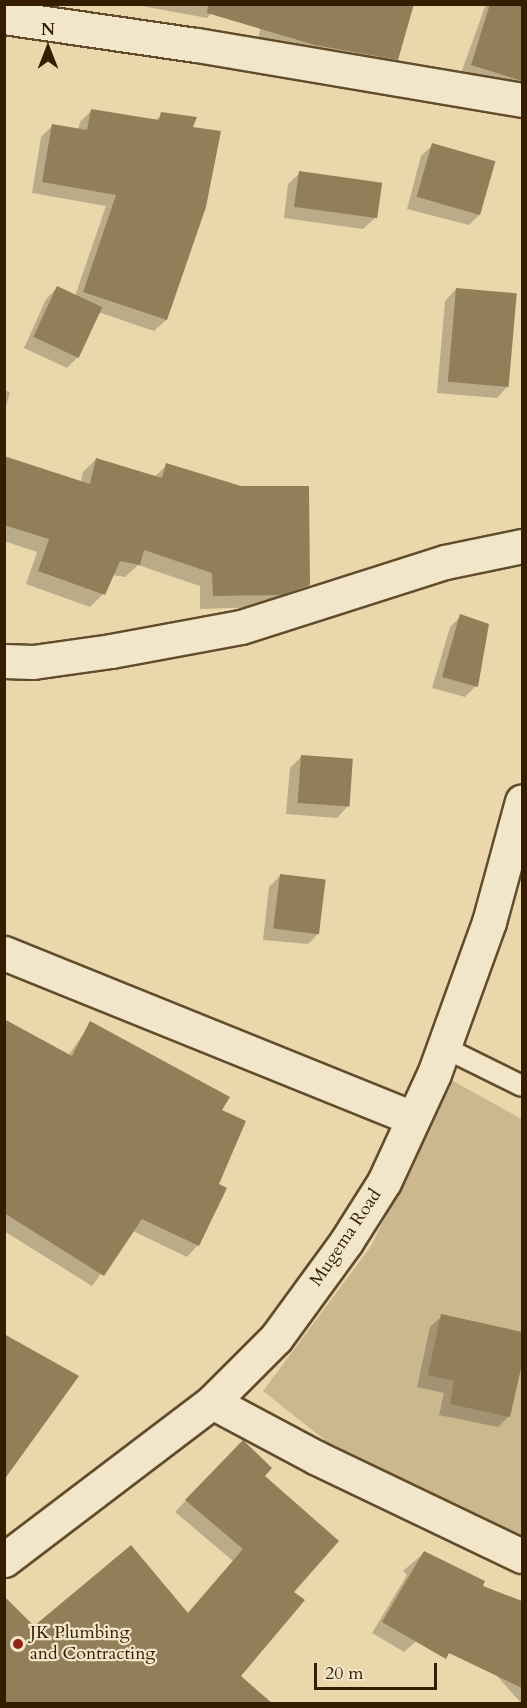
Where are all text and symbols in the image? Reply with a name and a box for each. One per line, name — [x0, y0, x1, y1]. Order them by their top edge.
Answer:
north arrow — [18, 18, 78, 78]
text: N — [41, 19, 55, 41]
street label: Mugema Road — [306, 1185, 386, 1291]
place label: JK Plumbing and Contracting — [30, 1623, 155, 1666]
marker: JK Plumbing and Contracting — [11, 1637, 25, 1651]
scale bar — [317, 1651, 440, 1689]
text: 20 m — [325, 1661, 364, 1686]

